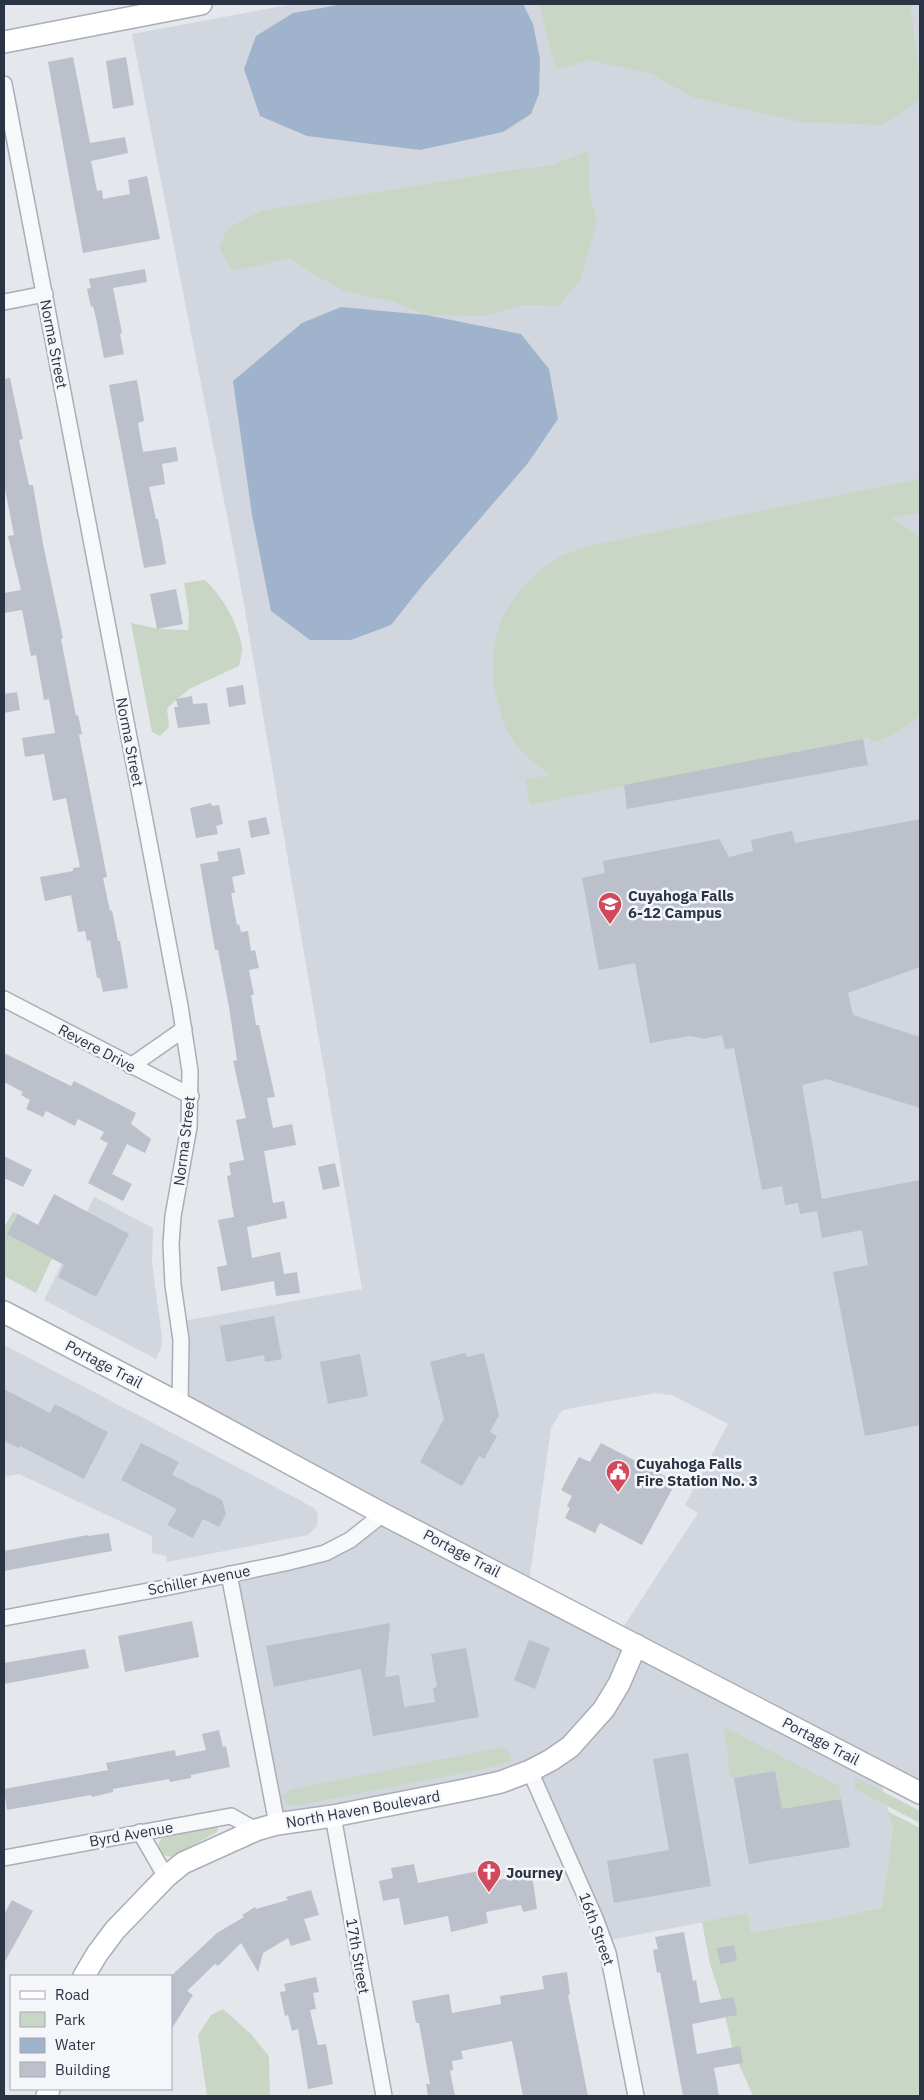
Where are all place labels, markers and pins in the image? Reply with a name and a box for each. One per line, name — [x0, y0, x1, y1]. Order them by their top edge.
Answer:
place label: Cuyahoga Falls 6-12 Campus — [628, 886, 734, 922]
school or university icon: Cuyahoga Falls 6-12 Campus — [597, 891, 623, 925]
place label: Cuyahoga Falls Fire Station No. 3 — [636, 1454, 758, 1490]
public building icon: Cuyahoga Falls Fire Station No. 3 — [605, 1459, 631, 1493]
church icon: Journey — [476, 1859, 502, 1893]
place label: Journey — [506, 1863, 563, 1882]

